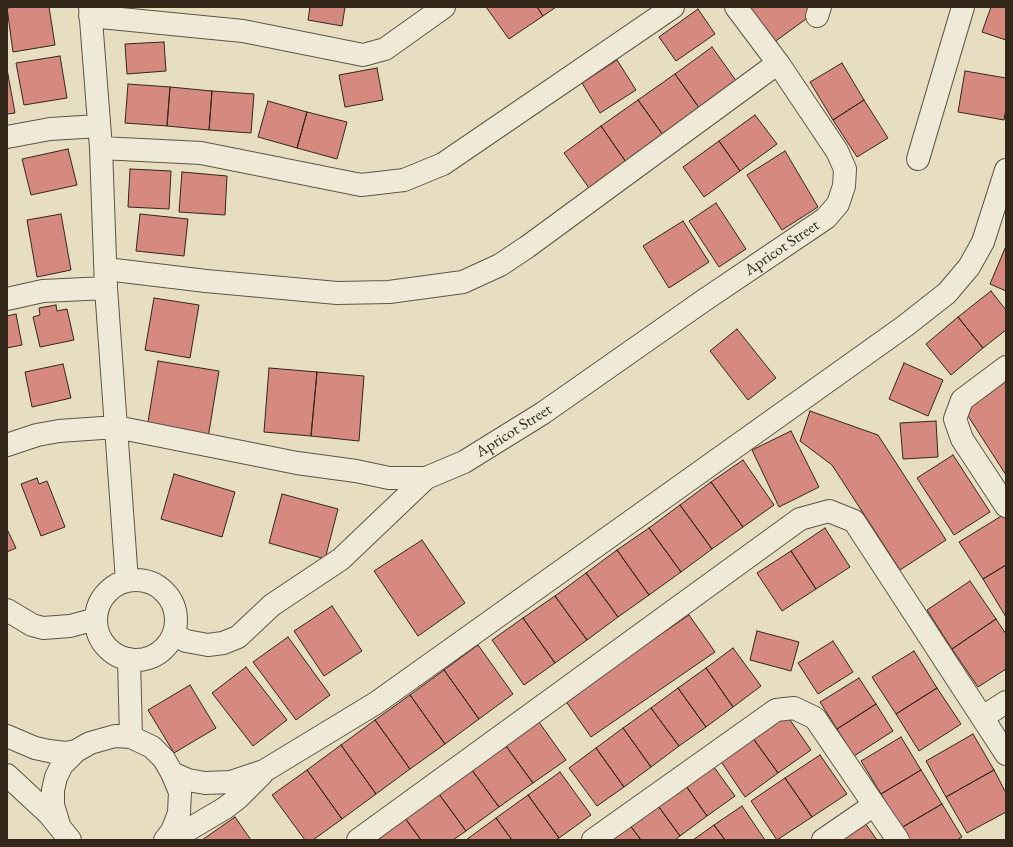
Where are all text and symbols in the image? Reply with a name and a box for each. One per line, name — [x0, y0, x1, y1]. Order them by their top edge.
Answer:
street label: Apricot Street — [741, 216, 823, 280]
street label: Apricot Street — [472, 400, 556, 462]

